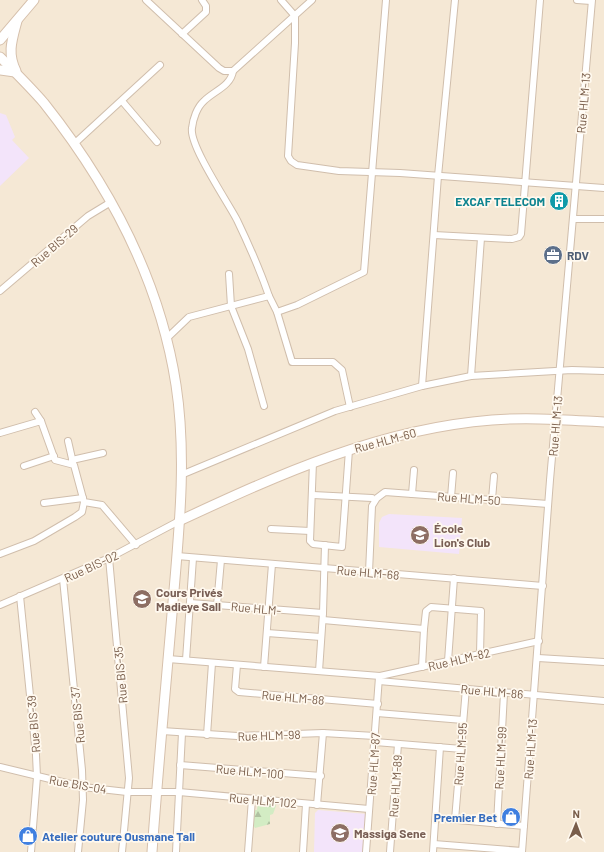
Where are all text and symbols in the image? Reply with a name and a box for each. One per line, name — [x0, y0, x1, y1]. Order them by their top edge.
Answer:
street label: Rue HLM-13 — [573, 72, 593, 134]
building icon: EXCAF TELECOM — [548, 190, 570, 212]
place label: EXCAF TELECOM — [455, 194, 545, 208]
street label: Rue BIS-29 — [28, 221, 80, 269]
office icon: RDV — [542, 244, 564, 266]
place label: RDV — [567, 248, 589, 262]
street label: Rue HLM-13 — [545, 395, 565, 457]
street label: Rue HLM-60 — [353, 425, 417, 455]
street label: Rue HLM-50 — [437, 489, 501, 507]
place label: École Lion's Club — [434, 521, 491, 549]
school or university icon: École Lion's Club — [409, 524, 431, 546]
street label: Rue BIS-02 — [62, 547, 120, 585]
street label: Rue HLM-68 — [336, 562, 400, 582]
place label: Cours Privés Madieye Sall — [156, 585, 223, 613]
school or university icon: Cours Privés Madieye Sall — [131, 588, 153, 610]
street label: Rue HLM- — [230, 599, 282, 617]
street label: Rue HLM-82 — [427, 645, 491, 673]
street label: Rue BIS-35 — [111, 646, 129, 704]
street label: Rue HLM-86 — [460, 681, 524, 701]
street label: Rue BIS-37 — [67, 686, 87, 744]
street label: Rue HLM-88 — [261, 687, 325, 707]
street label: Rue BIS-39 — [24, 695, 42, 753]
street label: Rue HLM-13 — [521, 718, 539, 780]
street label: Rue HLM-95 — [451, 722, 469, 786]
street label: Rue HLM-99 — [491, 726, 509, 790]
street label: Rue HLM-98 — [237, 727, 301, 743]
street label: Rue HLM-87 — [364, 732, 382, 796]
street label: Rue HLM-89 — [386, 754, 404, 818]
street label: Rue HLM-100 — [215, 761, 285, 781]
street label: Rue BIS-04 — [48, 772, 108, 796]
street label: Rue HLM-102 — [229, 790, 297, 810]
north arrow — [556, 804, 596, 844]
shop icon: Premier Bet — [500, 806, 522, 828]
text: N — [572, 807, 580, 820]
place label: Premier Bet — [434, 810, 497, 824]
school or university icon: Massiga Sene — [329, 822, 351, 844]
shop icon: Atelier couture Ousmane Tall — [17, 825, 39, 847]
place label: Massiga Sene — [354, 826, 427, 840]
place label: Atelier couture Ousmane Tall — [42, 829, 195, 843]

